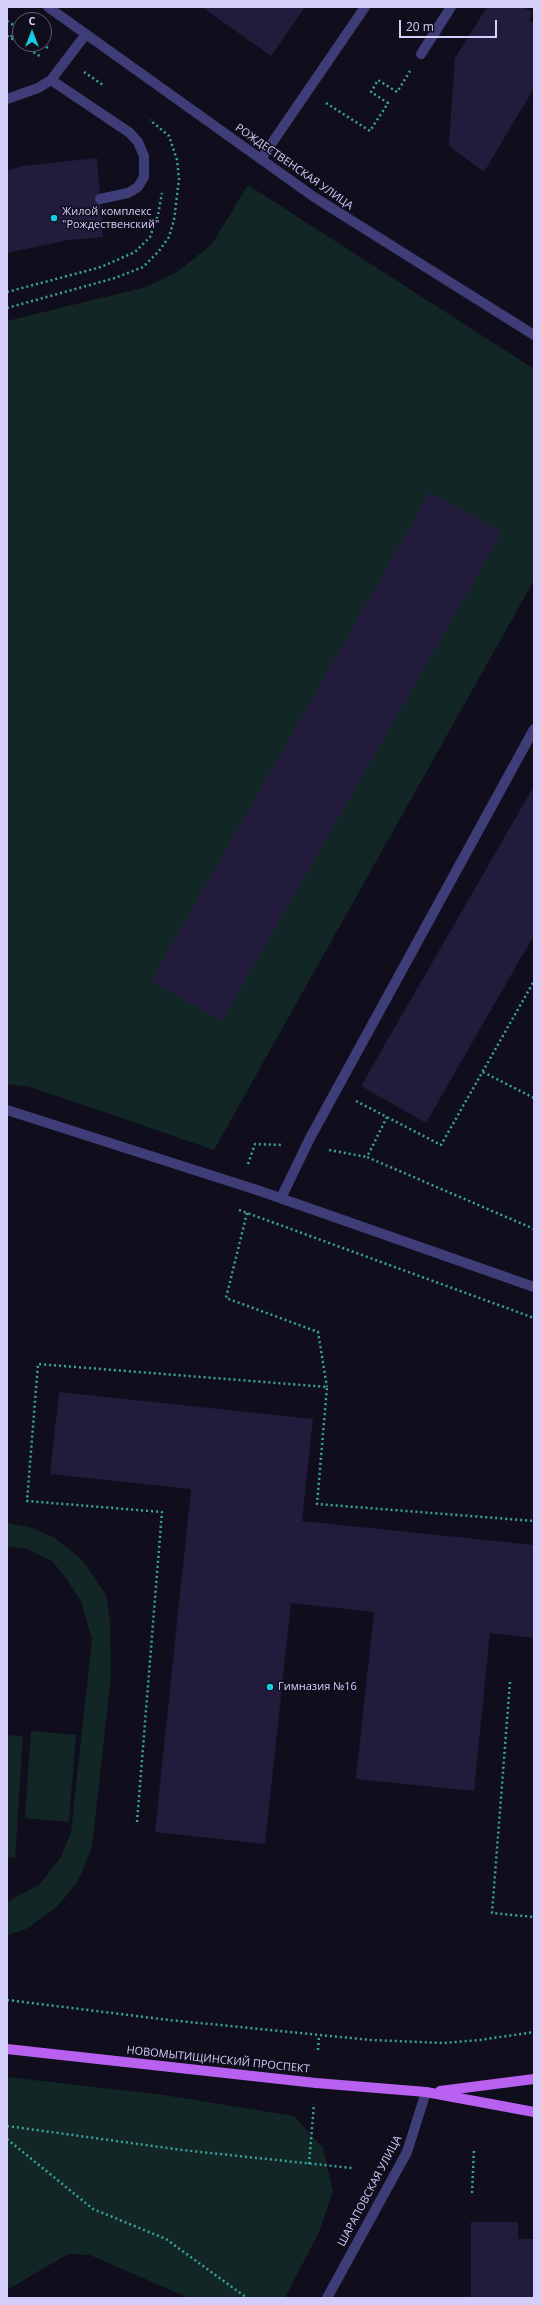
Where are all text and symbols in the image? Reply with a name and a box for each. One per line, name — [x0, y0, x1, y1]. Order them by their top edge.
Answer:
north arrow — [12, 12, 52, 52]
scale bar — [401, 12, 499, 38]
text: С — [28, 13, 36, 28]
text: 20 m — [406, 18, 434, 35]
street label: РОЖДЕСТВЕНСКАЯ УЛИЦА — [233, 121, 355, 213]
place label: Жилой комплекс "Рождественский" — [62, 205, 159, 231]
marker: Жилой комплекс "Рождественский" — [49, 213, 59, 223]
place label: Гимназия №16 — [278, 1680, 357, 1694]
marker: Гимназия №16 — [265, 1682, 275, 1692]
street label: НОВОМЫТИЩИНСКИЙ ПРОСПЕКТ — [126, 2044, 310, 2076]
street label: ШАРАПОВСКАЯ УЛИЦА — [335, 2133, 405, 2249]

